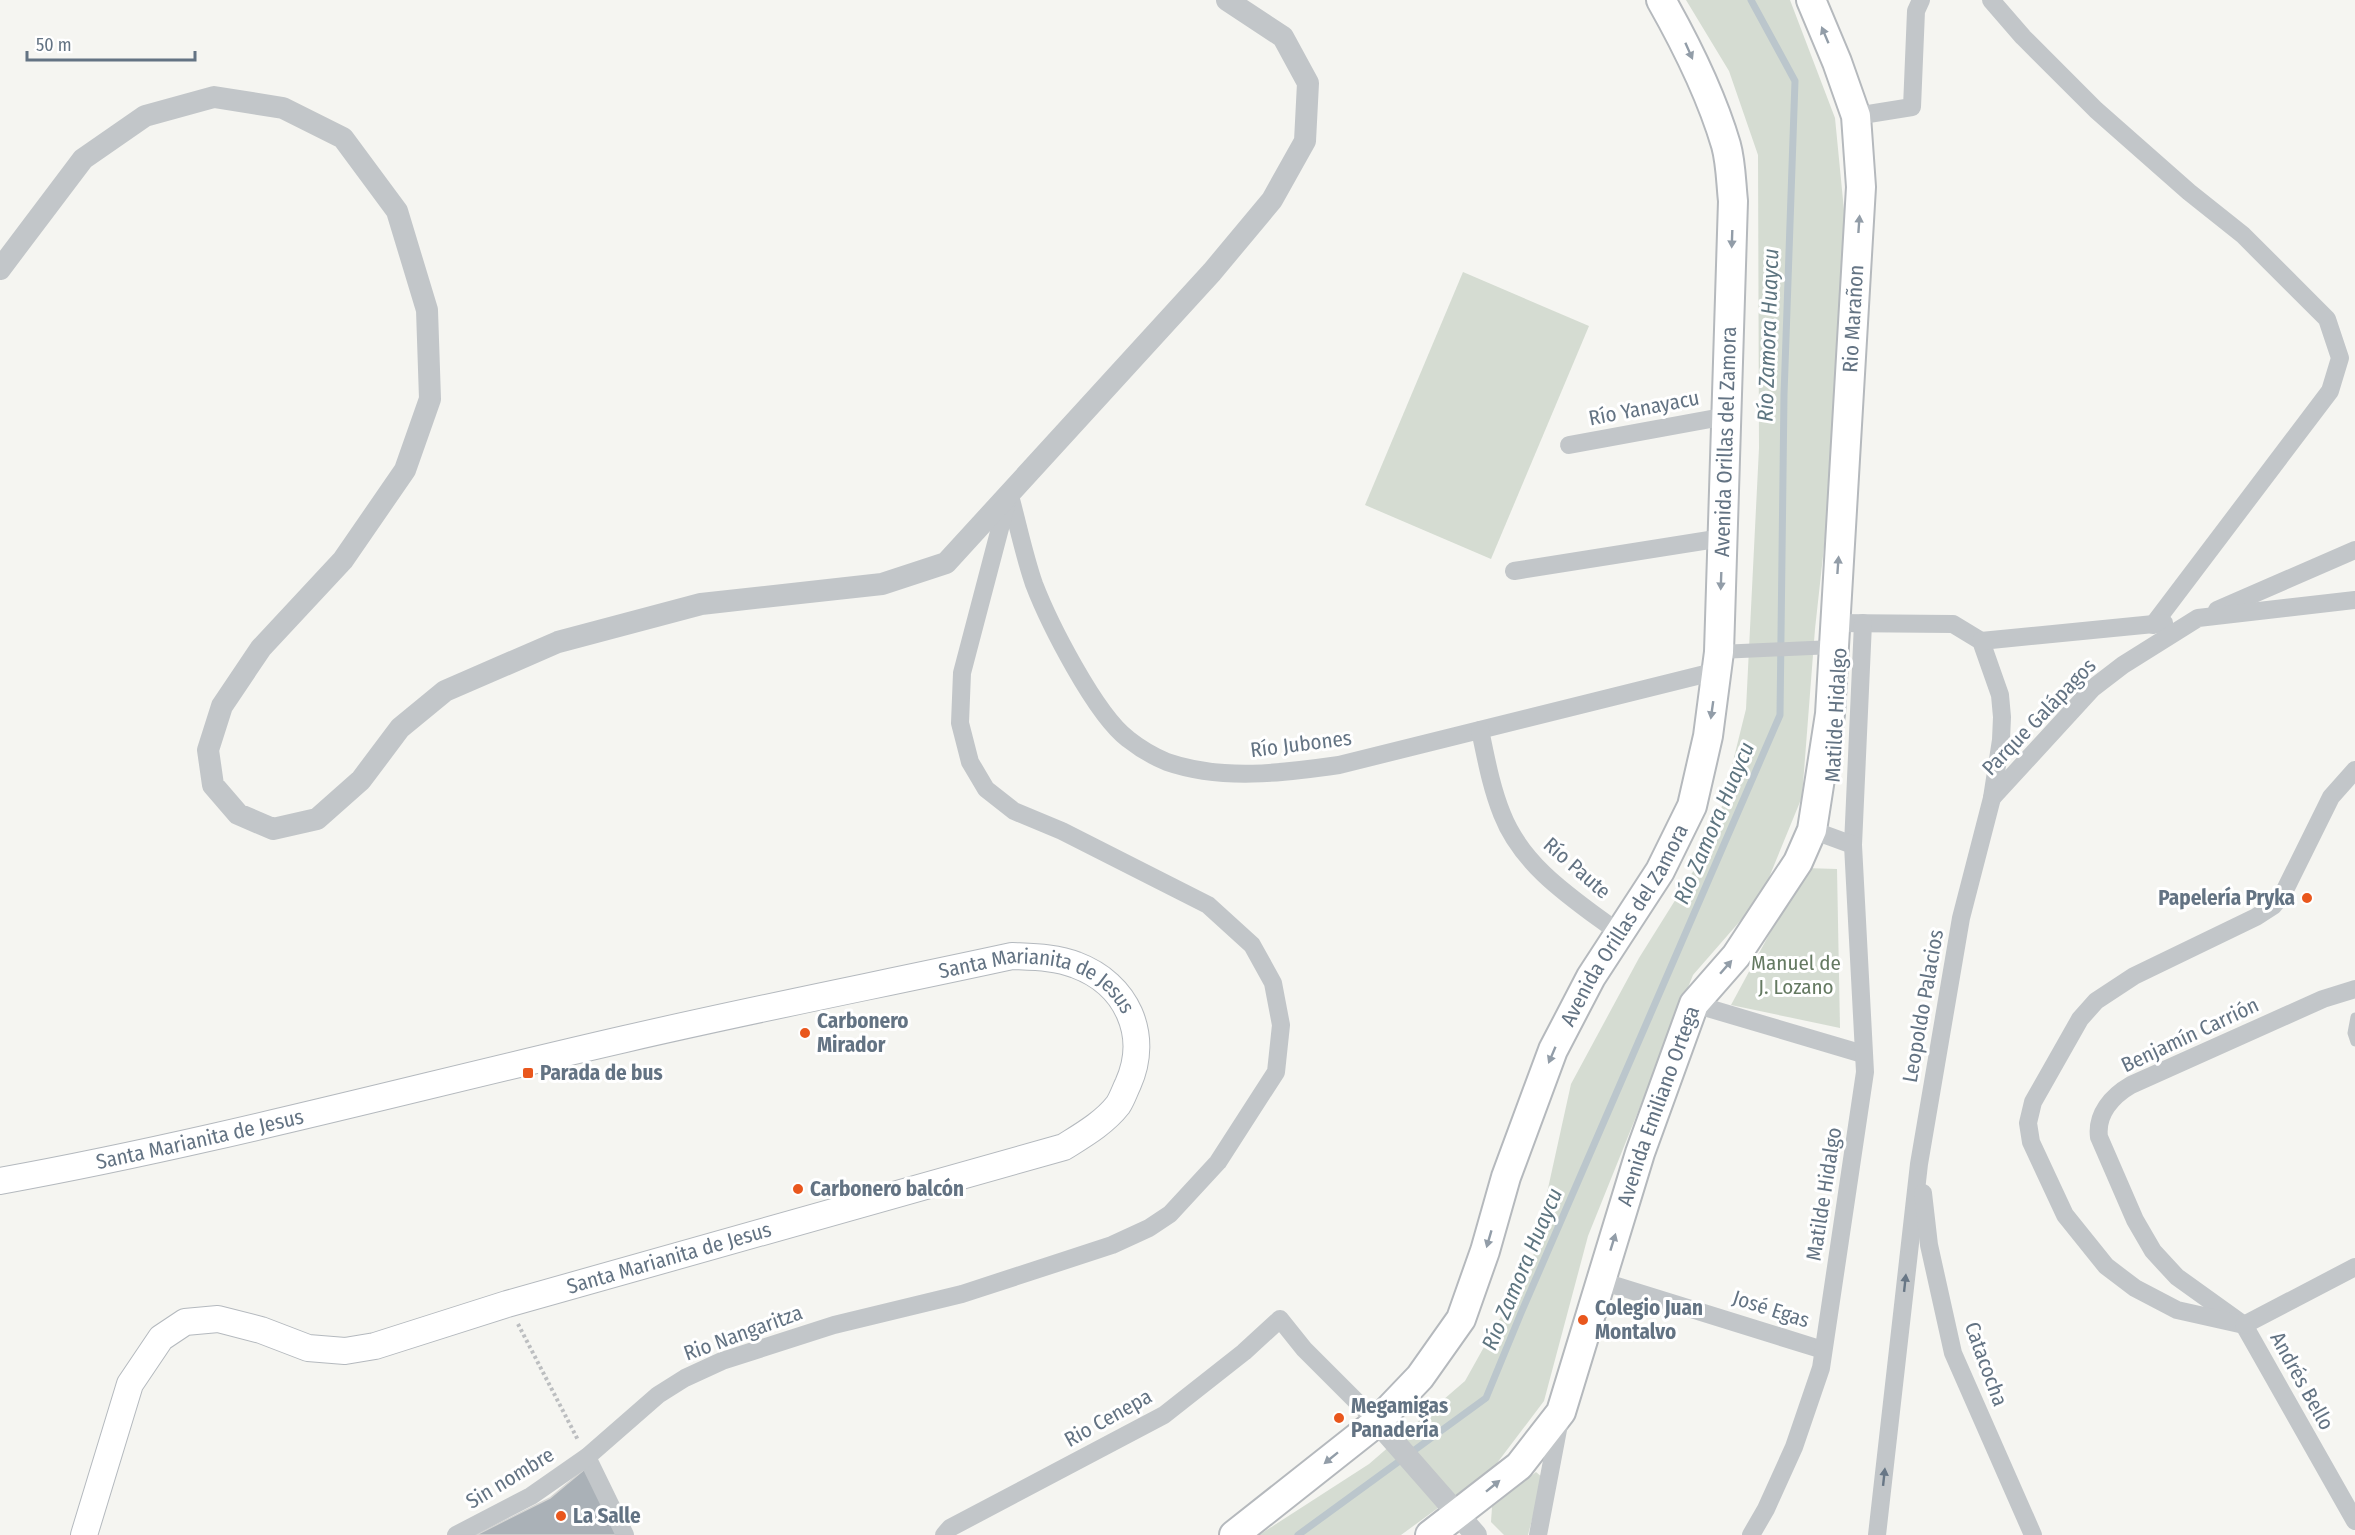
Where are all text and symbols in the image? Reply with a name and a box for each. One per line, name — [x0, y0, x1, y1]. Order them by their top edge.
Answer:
scale bar — [27, 24, 195, 62]
one-way arrow — [1820, 25, 1830, 43]
text: 50 m — [36, 34, 72, 56]
one-way arrow — [1684, 43, 1693, 60]
one-way arrow — [1855, 214, 1864, 233]
one-way arrow — [1727, 229, 1737, 248]
water label: Río Zamora Huaycu — [1751, 248, 1785, 422]
street label: Rio Marañon — [1837, 264, 1869, 373]
street label: Avenida Orillas del Zamora — [1709, 326, 1742, 558]
street label: Río Yanayacu — [1587, 385, 1701, 431]
one-way arrow — [1833, 555, 1843, 574]
one-way arrow — [1716, 571, 1726, 590]
street label: Matilde Hidalgo — [1819, 647, 1853, 783]
street label: Parque Galápagos — [1977, 653, 2101, 781]
one-way arrow — [1707, 701, 1716, 720]
street label: Río Jubones — [1249, 725, 1353, 763]
water label: Río Zamora Huaycu — [1668, 738, 1760, 908]
street label: Avenida Orillas del Zamora — [1555, 820, 1694, 1031]
street label: Río Paute — [1538, 832, 1616, 904]
place label: Papelería Pryka — [2158, 885, 2295, 911]
marker: Papelería Pryka — [2300, 891, 2314, 905]
street label: Leopoldo Palacios — [1897, 927, 1949, 1085]
street label: Santa Marianita de Jesus — [936, 942, 1140, 1018]
park label: Manuel de J. Lozano — [1751, 950, 1841, 1000]
one-way arrow — [1719, 960, 1733, 975]
street label: Benjamín Carrión — [2117, 992, 2263, 1078]
street label: Avenida Emiliano Ortega — [1612, 1003, 1705, 1209]
place label: Carbonero Mirador — [817, 1008, 909, 1058]
marker: Carbonero Mirador — [798, 1026, 812, 1040]
one-way arrow — [1547, 1046, 1557, 1064]
place label: Parada de bus — [540, 1060, 663, 1086]
marker: Parada de bus — [521, 1066, 535, 1080]
street label: Santa Marianita de Jesus — [94, 1103, 306, 1175]
street label: Matilde Hidalgo — [1801, 1125, 1847, 1263]
place label: Carbonero balcón — [810, 1176, 964, 1202]
marker: Carbonero balcón — [791, 1182, 805, 1196]
water label: Río Zamora Huaycu — [1476, 1184, 1568, 1354]
street label: Santa Marianita de Jesus — [564, 1216, 774, 1300]
one-way arrow — [1483, 1230, 1493, 1248]
one-way arrow — [1609, 1233, 1618, 1251]
one-way arrow — [1901, 1274, 1910, 1293]
street label: José Egas — [1729, 1284, 1813, 1334]
place label: Colegio Juan Montalvo — [1595, 1295, 1703, 1345]
street label: Rio Nangaritza — [680, 1300, 806, 1366]
marker: Colegio Juan Montalvo — [1576, 1313, 1590, 1327]
street label: Catacocha — [1959, 1318, 2013, 1410]
street label: Andrés Bello — [2264, 1327, 2340, 1435]
street label: Rio Cenepa — [1060, 1383, 1156, 1453]
place label: Megamigas Panadería — [1351, 1393, 1448, 1443]
marker: Megamigas Panadería — [1332, 1411, 1346, 1425]
street label: Sin nombre — [461, 1442, 559, 1514]
one-way arrow — [1323, 1452, 1339, 1465]
one-way arrow — [1879, 1467, 1888, 1486]
one-way arrow — [1485, 1480, 1501, 1493]
place label: La Salle — [573, 1503, 641, 1529]
marker: La Salle — [554, 1509, 568, 1523]

